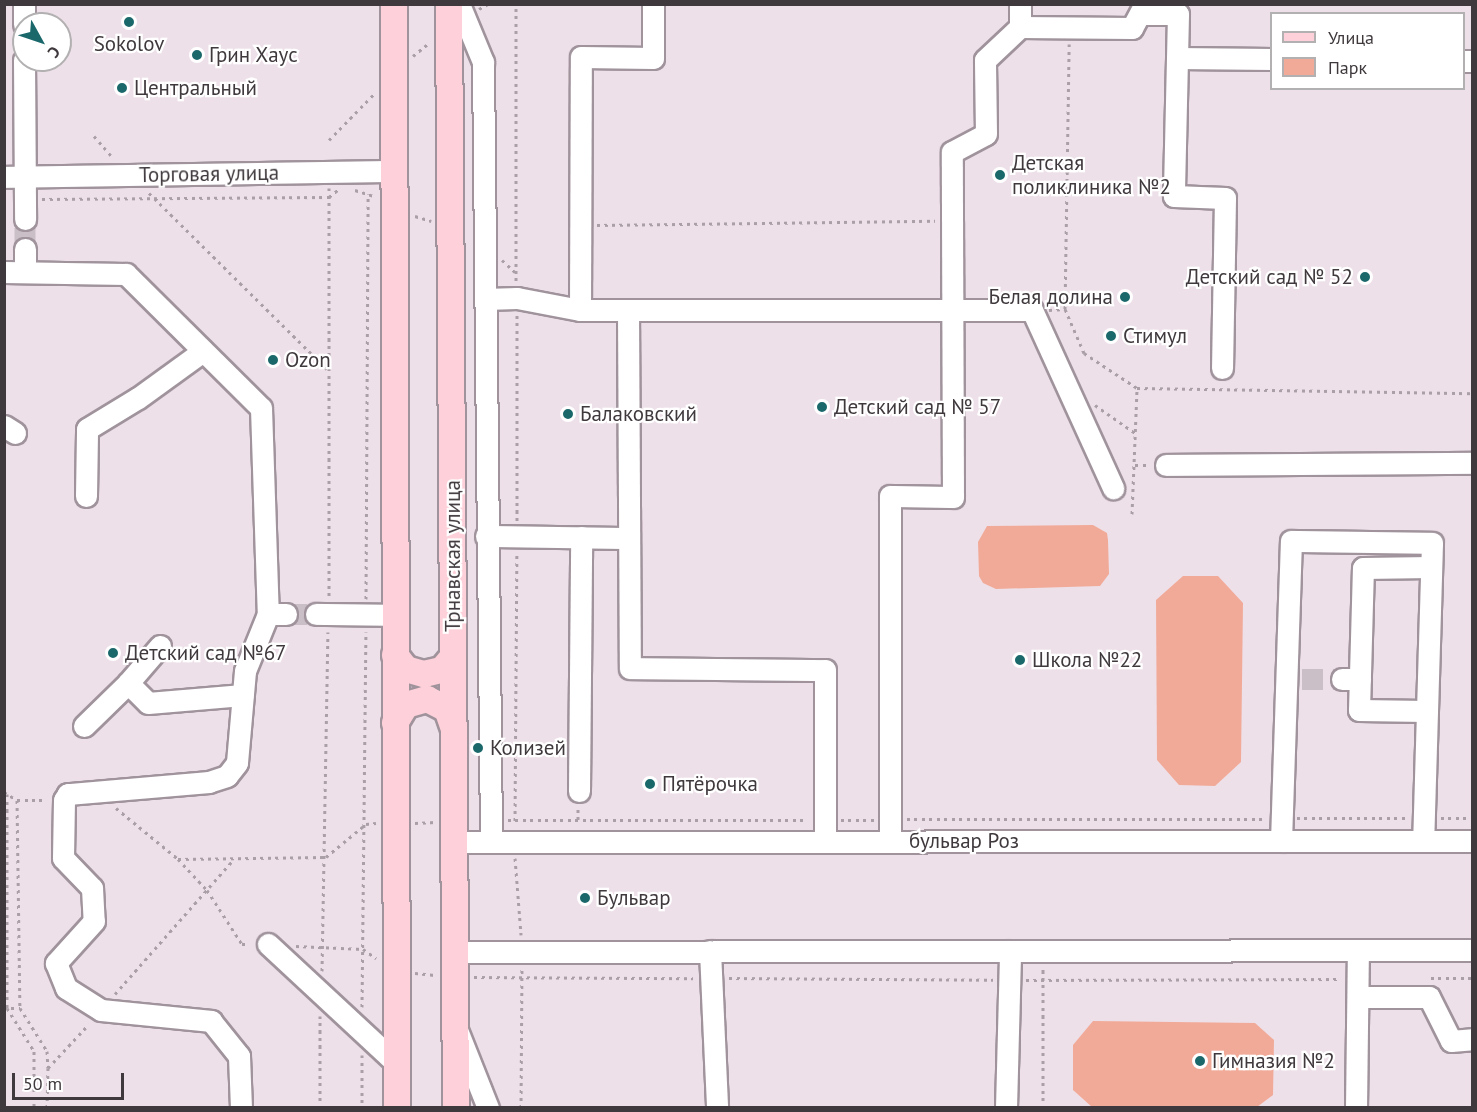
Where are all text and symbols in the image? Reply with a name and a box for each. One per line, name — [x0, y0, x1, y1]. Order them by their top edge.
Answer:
north arrow — [12, 12, 72, 72]
legend — [1270, 12, 1465, 90]
marker: Sokolov — [122, 15, 136, 29]
text: Улица — [1328, 26, 1374, 49]
place label: Sokolov — [94, 31, 164, 57]
text: С — [44, 42, 65, 62]
place label: Грин Хаус — [209, 42, 298, 68]
marker: Грин Хаус — [190, 48, 204, 62]
text: Парк — [1328, 56, 1367, 79]
place label: Центральный — [134, 75, 257, 101]
marker: Центральный — [115, 81, 129, 95]
place label: Детская поликлиника №2 — [1012, 150, 1171, 200]
street label: Торговая улица — [139, 160, 279, 188]
marker: Детская поликлиника №2 — [993, 168, 1007, 182]
place label: Детский сад № 52 — [1186, 264, 1353, 290]
marker: Детский сад № 52 — [1358, 270, 1372, 284]
place label: Белая долина — [988, 284, 1113, 310]
marker: Белая долина — [1118, 290, 1132, 304]
place label: Стимул — [1123, 323, 1187, 349]
marker: Стимул — [1104, 329, 1118, 343]
place label: Ozon — [285, 347, 331, 373]
marker: Ozon — [266, 353, 280, 367]
place label: Детский сад № 57 — [834, 394, 1001, 420]
marker: Детский сад № 57 — [815, 400, 829, 414]
place label: Балаковский — [580, 401, 697, 427]
marker: Балаковский — [561, 407, 575, 421]
street label: Трнавская улица — [440, 480, 466, 632]
place label: Детский сад №67 — [125, 640, 287, 666]
marker: Детский сад №67 — [106, 646, 120, 660]
place label: Школа №22 — [1032, 647, 1142, 673]
marker: Школа №22 — [1013, 653, 1027, 667]
place label: Колизей — [490, 735, 566, 761]
marker: Колизей — [471, 741, 485, 755]
place label: Пятёрочка — [662, 771, 758, 797]
marker: Пятёрочка — [643, 777, 657, 791]
street label: бульвар Роз — [909, 828, 1019, 854]
place label: Бульвар — [597, 885, 671, 911]
marker: Бульвар — [578, 891, 592, 905]
place label: Гимназия №2 — [1212, 1048, 1335, 1074]
marker: Гимназия №2 — [1193, 1054, 1207, 1068]
scale bar — [15, 1061, 128, 1099]
text: 50 m — [23, 1072, 62, 1095]

